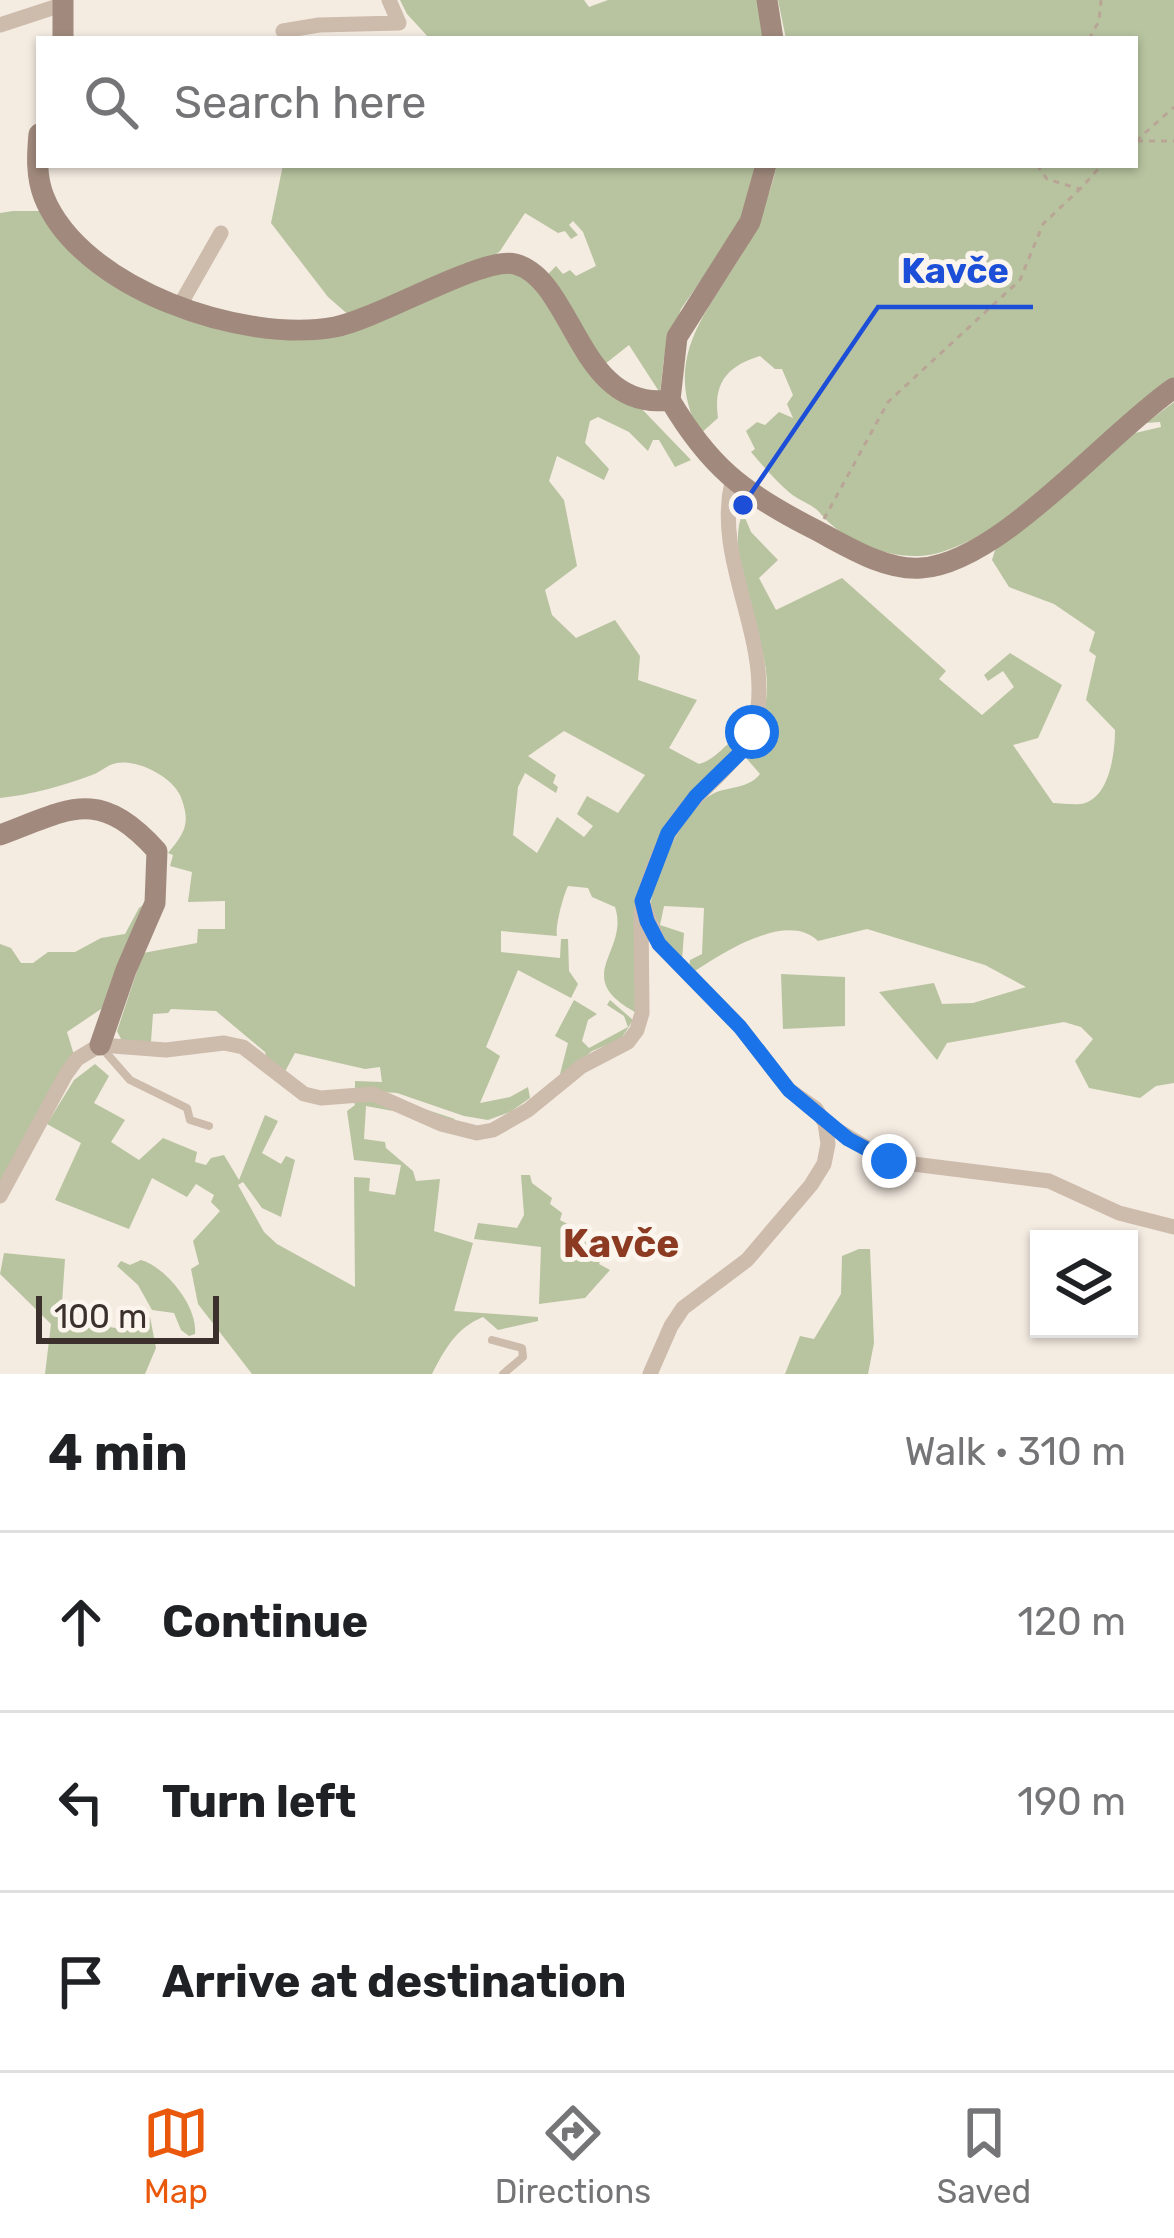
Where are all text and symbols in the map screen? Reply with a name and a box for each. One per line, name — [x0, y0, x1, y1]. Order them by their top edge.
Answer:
search box — [36, 36, 1138, 168]
icon: search — [78, 69, 144, 135]
text: Search here — [174, 76, 426, 129]
callout: Kavče — [878, 235, 1033, 307]
text: Kavče — [901, 249, 1009, 292]
route start — [725, 705, 779, 759]
route end — [862, 1134, 916, 1188]
district label: Kavče — [563, 1221, 679, 1267]
map controls — [1030, 1230, 1138, 1338]
button: layers — [1030, 1230, 1138, 1338]
scale bar — [36, 1290, 219, 1343]
text: 100 m — [54, 1297, 147, 1336]
text: 4 min — [48, 1422, 188, 1483]
text: Walk · 310 m — [904, 1429, 1126, 1475]
icon: ahead — [48, 1589, 114, 1655]
text: Continue — [162, 1595, 368, 1648]
text: 120 m — [1017, 1599, 1126, 1645]
icon: left — [48, 1769, 114, 1835]
text: Turn left — [162, 1775, 356, 1828]
text: 190 m — [1017, 1779, 1126, 1825]
icon: arrive — [48, 1949, 114, 2015]
text: Arrive at destination — [162, 1955, 627, 2008]
tab: Map — [143, 2100, 209, 2211]
tab: Directions — [495, 2100, 651, 2211]
tab: Saved — [937, 2100, 1031, 2211]

